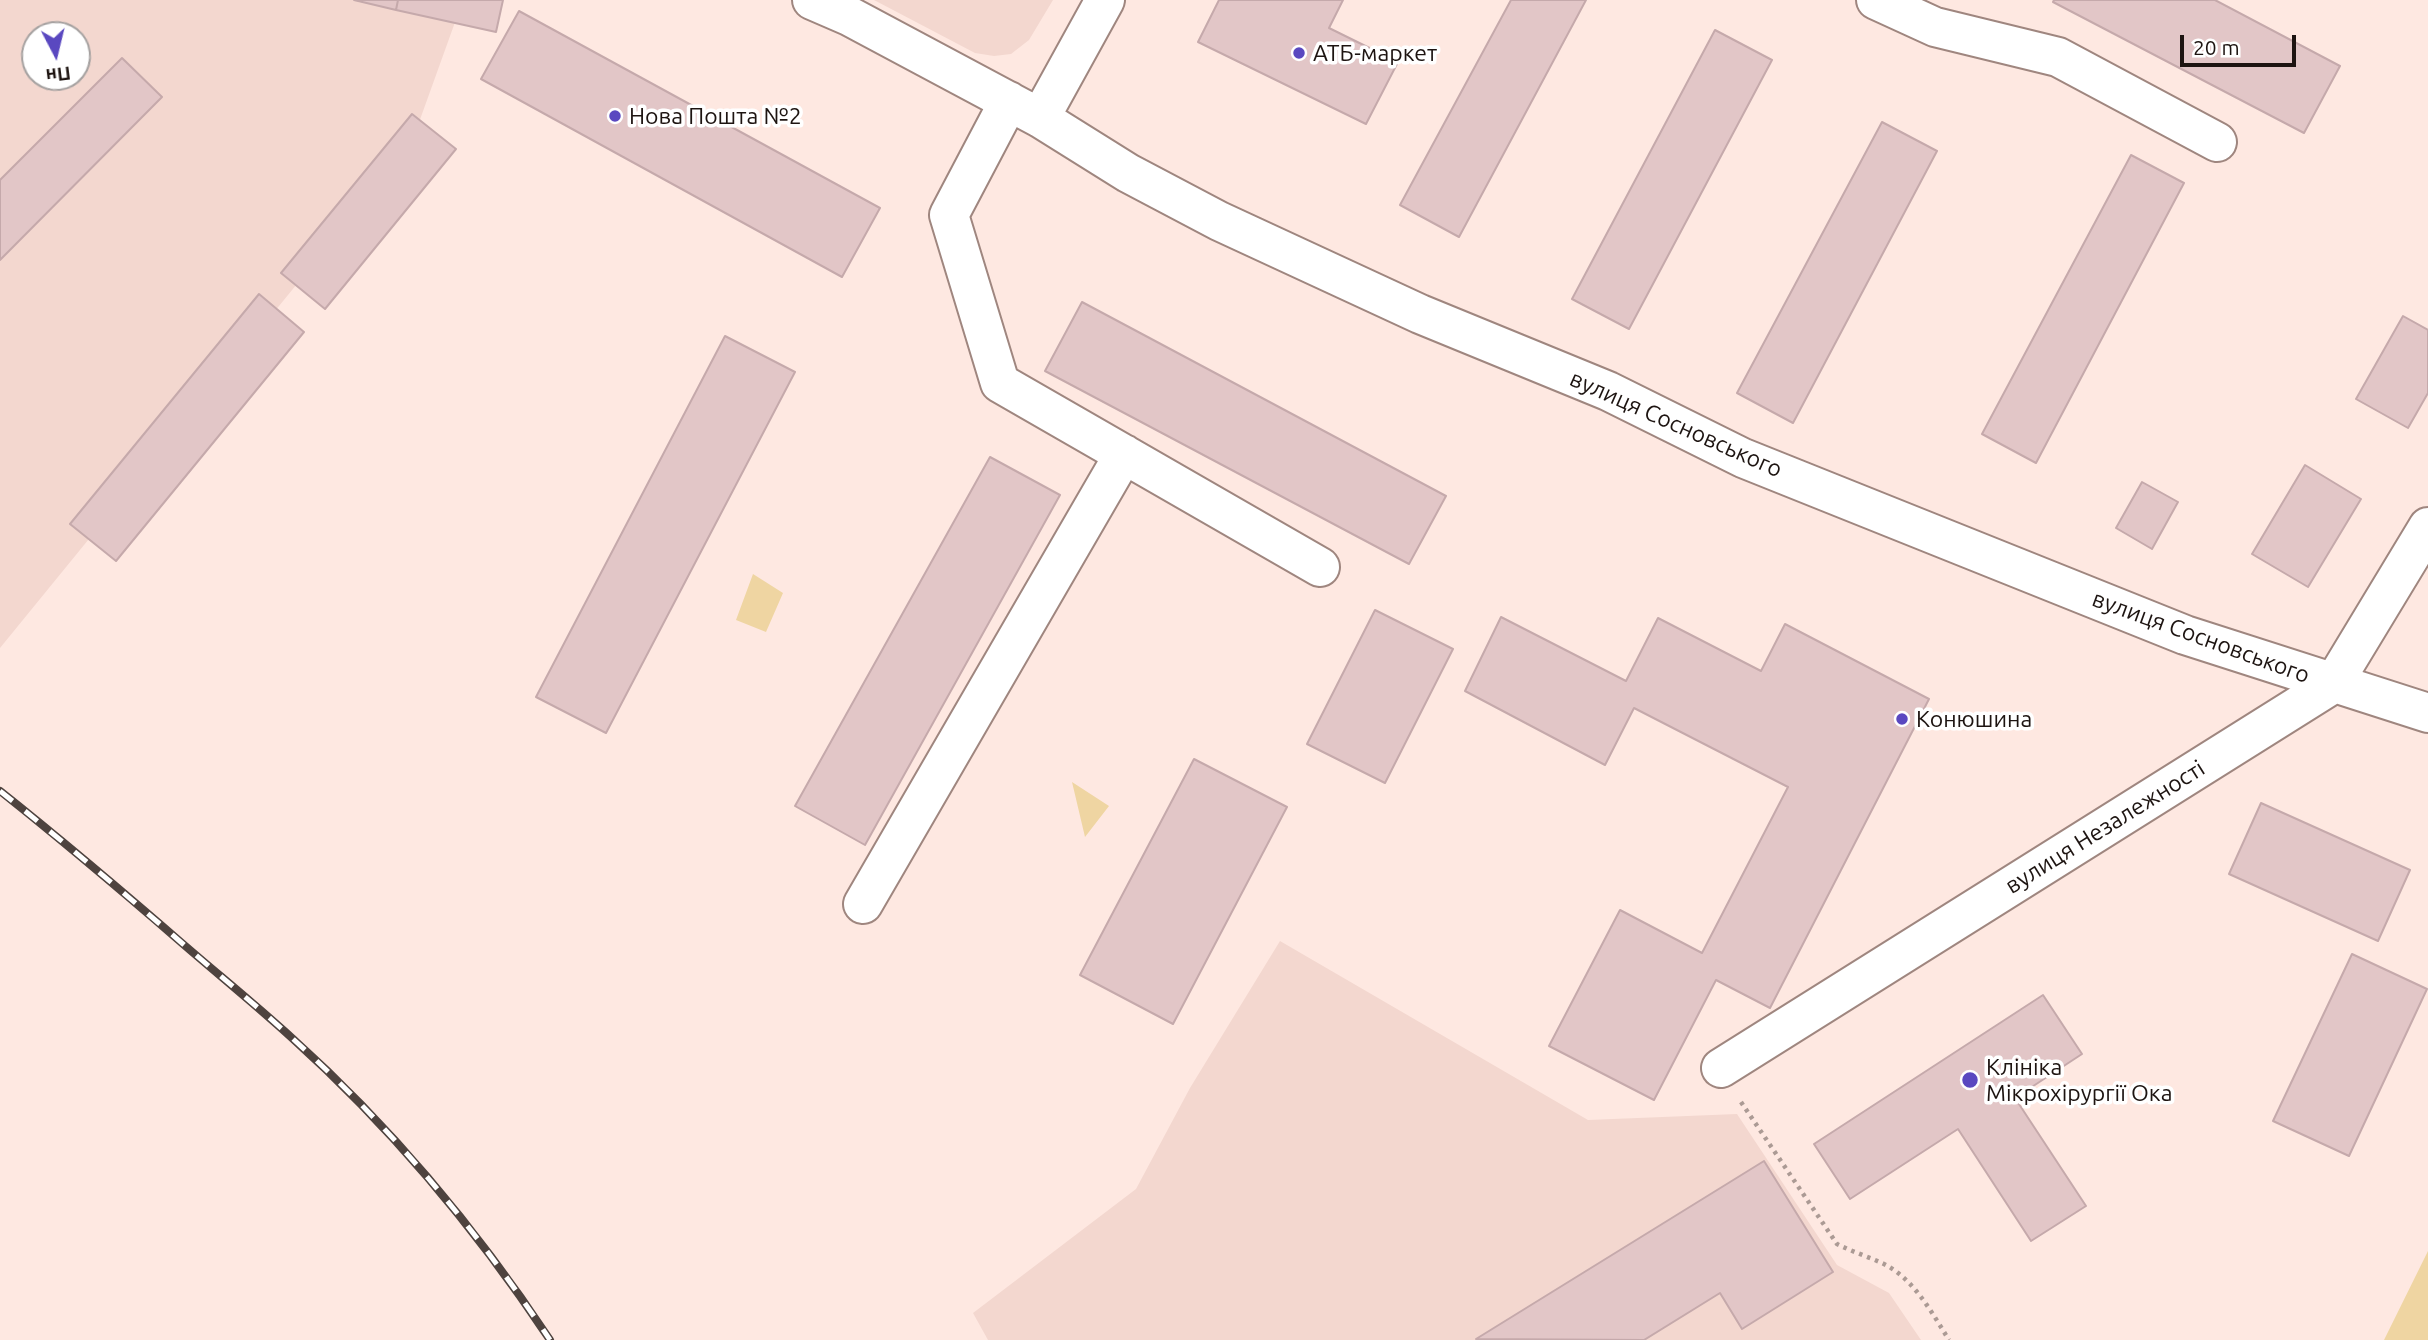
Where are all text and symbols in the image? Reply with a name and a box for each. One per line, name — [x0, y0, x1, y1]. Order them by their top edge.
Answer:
north arrow — [21, 21, 91, 91]
scale bar — [2183, 21, 2298, 65]
text: 20 m — [2193, 35, 2240, 59]
place label: АТБ-маркет — [1313, 39, 1437, 67]
marker: АТБ-маркет — [1291, 45, 1307, 61]
text: Пн — [45, 62, 72, 87]
place label: Нова Пошта №2 — [629, 102, 802, 130]
marker: Нова Пошта №2 — [607, 108, 623, 124]
street label: вулиця Сосновського — [1566, 365, 1786, 483]
street label: вулиця Сосновського — [2088, 585, 2314, 689]
place label: Конюшина — [1916, 705, 2032, 733]
marker: Конюшина — [1894, 711, 1910, 727]
street label: вулиця Незалежності — [2000, 754, 2210, 900]
place label: Клініка Мікрохірургії Ока — [1986, 1053, 2173, 1107]
marker: Клініка Мікрохірургії Ока — [1960, 1070, 1980, 1090]

